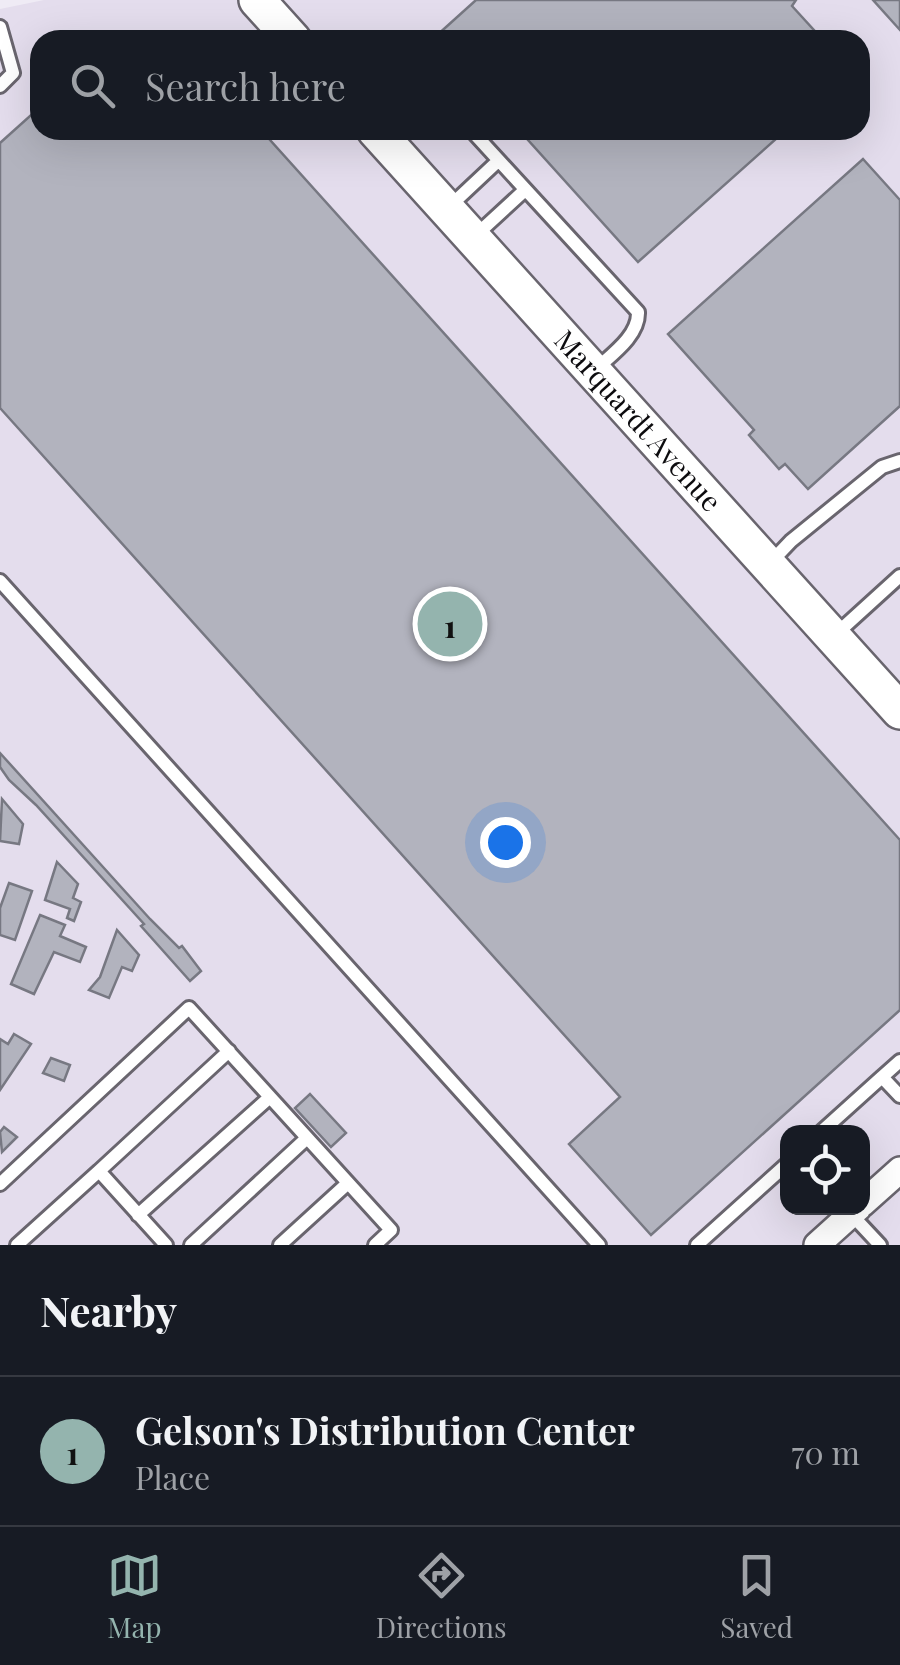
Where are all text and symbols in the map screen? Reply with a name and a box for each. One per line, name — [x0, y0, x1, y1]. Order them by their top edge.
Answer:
search box — [30, 30, 870, 140]
icon: search — [65, 58, 120, 113]
text: Search here — [145, 60, 346, 111]
street label: Marquardt Avenue — [547, 321, 730, 518]
pin: 1 — [418, 586, 482, 662]
your location — [480, 817, 531, 868]
map controls — [780, 1125, 870, 1215]
button: locate — [780, 1125, 870, 1215]
text: Nearby — [40, 1282, 177, 1338]
text: Gelson's Distribution Center — [135, 1404, 635, 1455]
text: 1 — [66, 1430, 79, 1473]
text: 70 m — [791, 1430, 860, 1473]
text: Place — [135, 1455, 210, 1498]
tab: Map — [107, 1548, 162, 1645]
tab: Directions — [376, 1548, 507, 1645]
tab: Saved — [720, 1548, 793, 1645]

